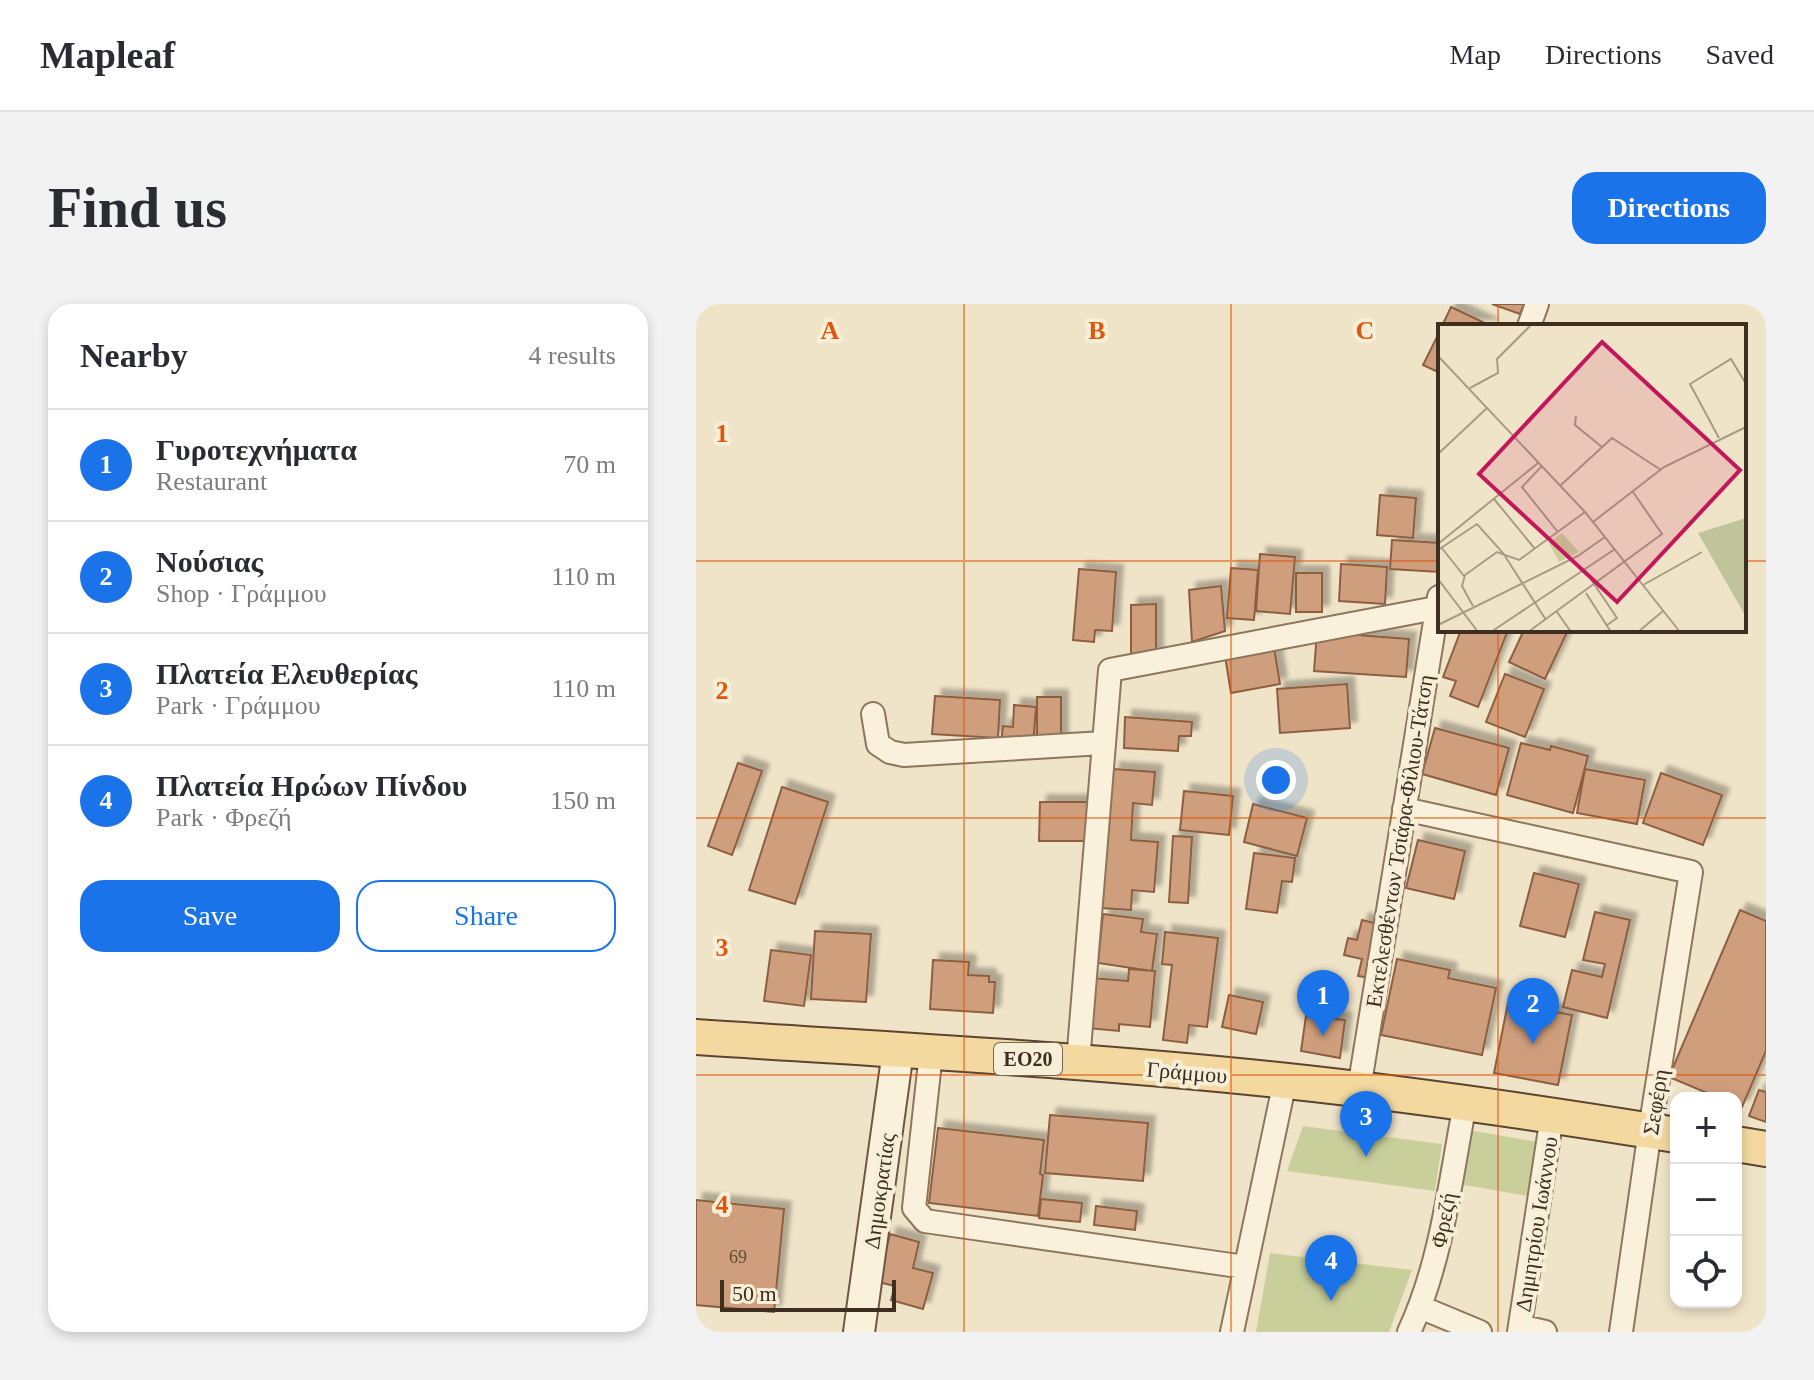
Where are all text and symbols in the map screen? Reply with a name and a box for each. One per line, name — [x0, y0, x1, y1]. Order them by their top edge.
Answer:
text: Mapleaf — [40, 34, 175, 76]
text: Map — [1450, 39, 1501, 70]
text: Directions — [1545, 39, 1662, 70]
text: Saved — [1706, 39, 1774, 70]
button: Directions — [1572, 172, 1766, 244]
text: Find us — [48, 177, 227, 239]
text: A — [821, 316, 840, 345]
text: B — [1088, 316, 1106, 345]
text: C — [1356, 316, 1374, 345]
inset map — [1438, 324, 1746, 632]
text: Nearby — [80, 337, 188, 374]
text: 4 results — [529, 341, 616, 370]
text: 1 — [716, 419, 729, 448]
text: Γυροτεχνήματα — [156, 433, 357, 466]
text: 1 — [100, 450, 113, 479]
text: 70 m — [563, 450, 616, 479]
text: Restaurant — [156, 467, 267, 496]
text: Νούσιας — [156, 545, 263, 578]
text: 2 — [100, 562, 113, 591]
text: 110 m — [551, 562, 616, 591]
text: Shop · Γράμμου — [156, 579, 327, 608]
text: Πλατεία Ελευθερίας — [156, 657, 417, 690]
street label: Εκτελεσθέντων Τσιάρα-Φίλιου-Τάτση — [1361, 673, 1438, 1009]
text: 3 — [100, 674, 113, 703]
text: 110 m — [551, 674, 616, 703]
text: 2 — [716, 676, 729, 705]
text: Park · Γράμμου — [156, 691, 321, 720]
your location — [1256, 760, 1296, 800]
text: Πλατεία Ηρώων Πίνδου — [156, 769, 467, 802]
text: 4 — [100, 786, 113, 815]
text: 150 m — [550, 786, 616, 815]
text: Park · Φρεζή — [156, 803, 292, 832]
button: Save — [80, 880, 340, 952]
button: Share — [356, 880, 616, 952]
text: 3 — [716, 933, 729, 962]
pin: 1 — [1297, 970, 1349, 1036]
pin: 2 — [1507, 978, 1559, 1044]
road number: ΕΟ20 — [994, 1043, 1062, 1075]
street label: Γράμμου — [1146, 1057, 1228, 1088]
street label: Σεφέρη — [1638, 1067, 1673, 1137]
pin: 3 — [1340, 1091, 1392, 1157]
map controls — [1670, 1092, 1742, 1308]
button: + — [1670, 1092, 1742, 1164]
street label: Δημοκρατίας — [859, 1131, 900, 1251]
street label: Δημητρίου Ιωάννου — [1510, 1135, 1563, 1314]
button: − — [1670, 1164, 1742, 1236]
text: 4 — [716, 1190, 729, 1219]
street label: Φρεζή — [1426, 1190, 1461, 1250]
pin: 4 — [1305, 1235, 1357, 1301]
button: locate — [1670, 1236, 1742, 1308]
house number: 69 — [729, 1247, 747, 1267]
scale bar — [720, 1276, 896, 1312]
text: 50 m — [732, 1281, 777, 1306]

